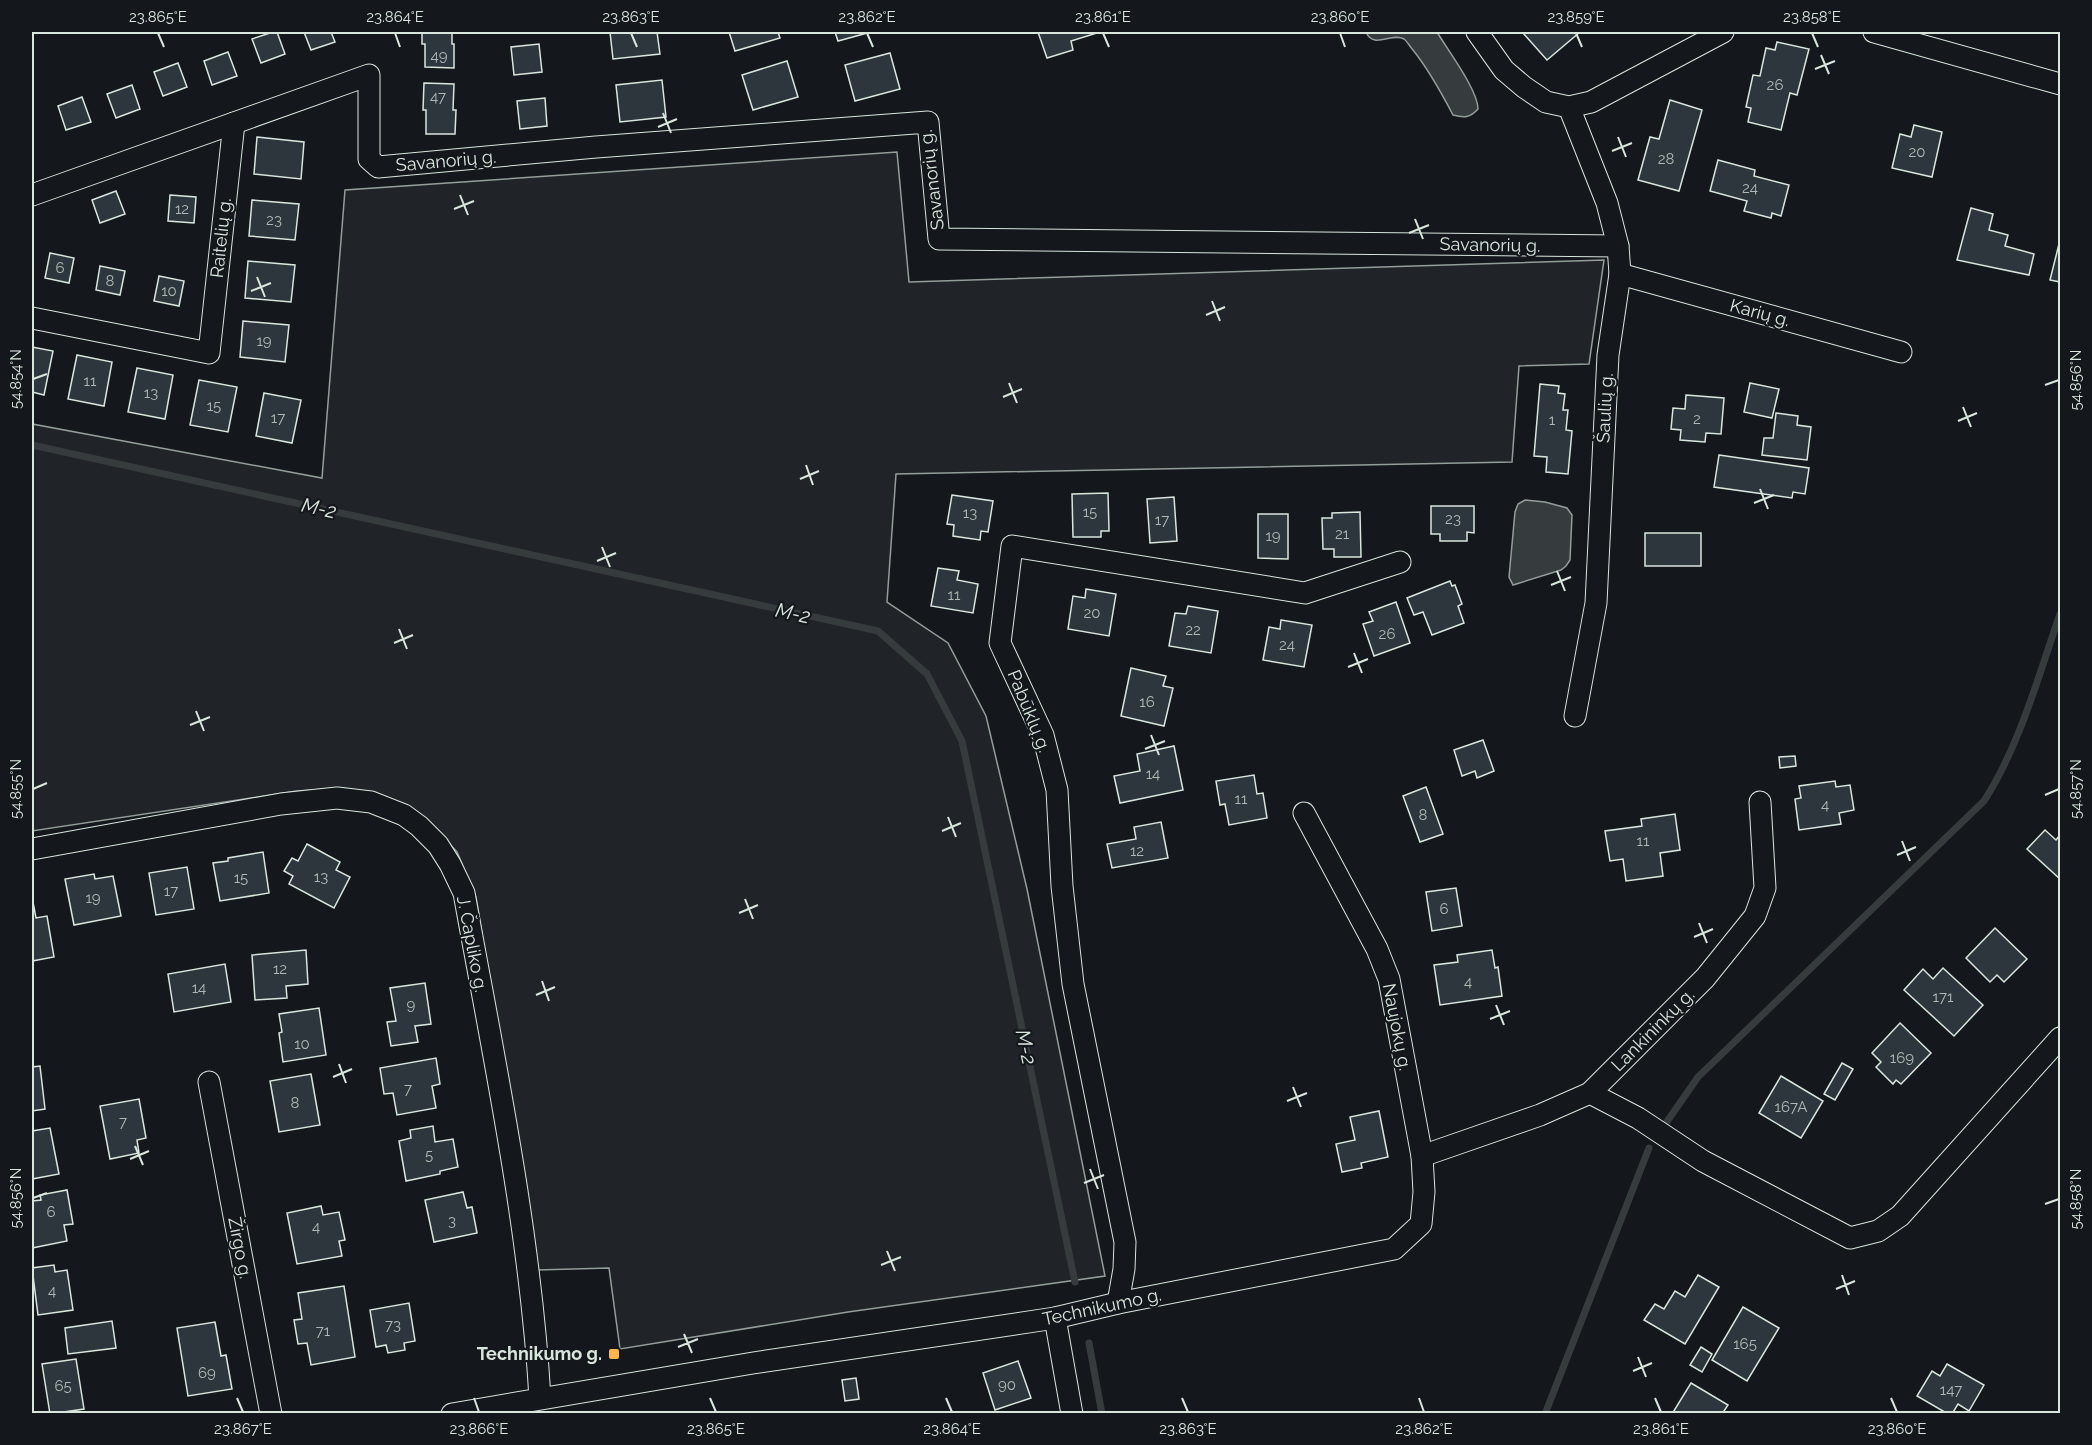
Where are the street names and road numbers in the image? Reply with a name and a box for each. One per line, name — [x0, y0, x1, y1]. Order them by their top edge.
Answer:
street label: Savanorių g. — [915, 129, 948, 231]
street label: Savanorių g. — [395, 146, 497, 175]
street label: Raitelių g. — [206, 197, 235, 279]
street label: Savanorių g. — [1439, 233, 1541, 256]
street label: Karių g. — [1728, 294, 1793, 331]
street label: Šaulių g. — [1591, 372, 1617, 444]
street label: Pabūklų g. — [1003, 667, 1055, 755]
street label: J. Čapliko g. — [453, 894, 493, 994]
street label: Naujokų g. — [1379, 982, 1416, 1072]
street label: Lankininkų g. — [1607, 984, 1698, 1075]
street label: Žirgo g. — [224, 1215, 258, 1280]
street label: Technikumo g. — [1041, 1284, 1163, 1329]

